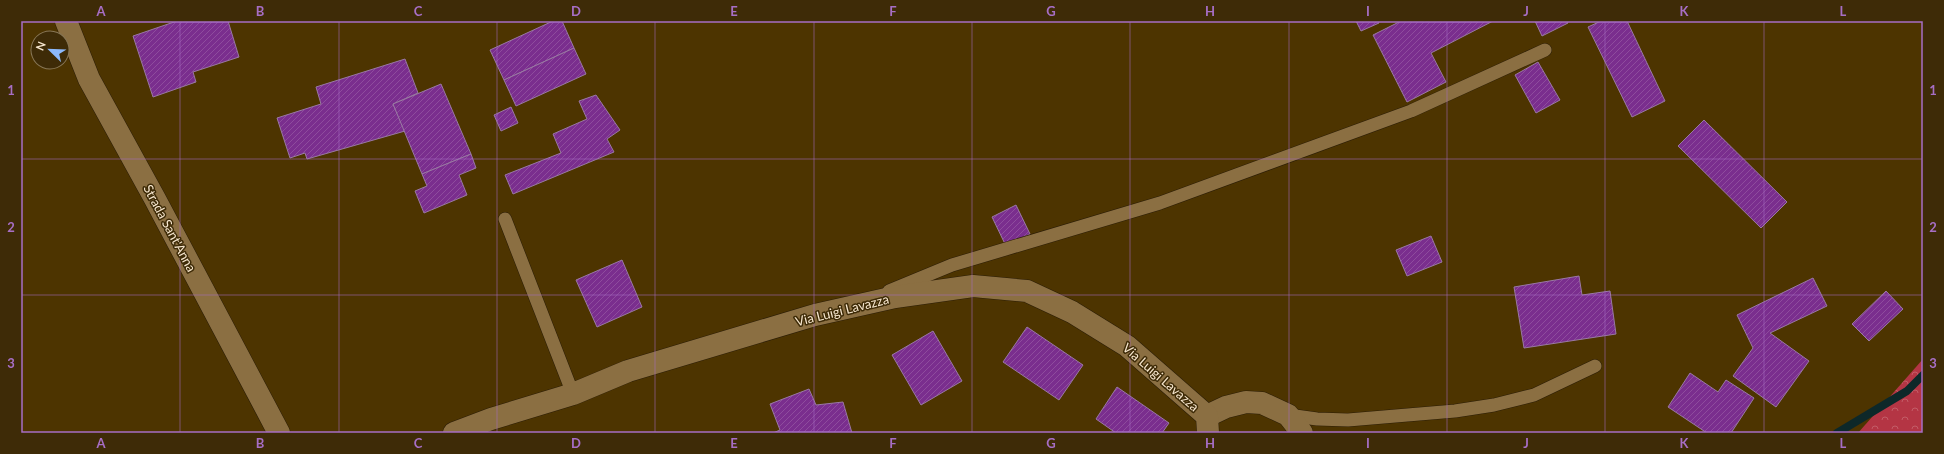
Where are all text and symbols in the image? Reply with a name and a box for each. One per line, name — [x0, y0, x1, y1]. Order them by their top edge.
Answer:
text: A — [95, 3, 106, 19]
text: B — [256, 3, 265, 19]
text: C — [414, 3, 423, 19]
text: D — [571, 3, 581, 19]
text: E — [730, 3, 738, 19]
text: F — [889, 3, 897, 19]
text: G — [1046, 3, 1056, 19]
text: H — [1205, 3, 1215, 19]
text: I — [1366, 3, 1370, 19]
text: J — [1523, 3, 1529, 19]
text: K — [1680, 3, 1690, 19]
text: L — [1840, 3, 1847, 19]
north arrow — [30, 30, 70, 70]
text: N — [33, 39, 48, 52]
text: 1 — [7, 82, 15, 98]
text: 1 — [1929, 82, 1937, 98]
street label: Strada Sant'Anna — [140, 182, 200, 274]
text: 2 — [7, 219, 15, 235]
text: 2 — [1929, 219, 1937, 235]
street label: Via Luigi Lavazza — [794, 291, 890, 329]
street label: Via Luigi Lavazza — [1120, 340, 1202, 414]
text: 3 — [7, 355, 15, 371]
text: 3 — [1929, 355, 1937, 371]
text: A — [95, 435, 106, 451]
text: B — [256, 435, 265, 451]
text: C — [414, 435, 423, 451]
text: D — [571, 435, 581, 451]
text: E — [730, 435, 738, 451]
text: F — [889, 435, 897, 451]
text: G — [1046, 435, 1056, 451]
text: H — [1205, 435, 1215, 451]
text: I — [1366, 435, 1370, 451]
text: J — [1523, 435, 1529, 451]
text: K — [1680, 435, 1690, 451]
text: L — [1840, 435, 1847, 451]

